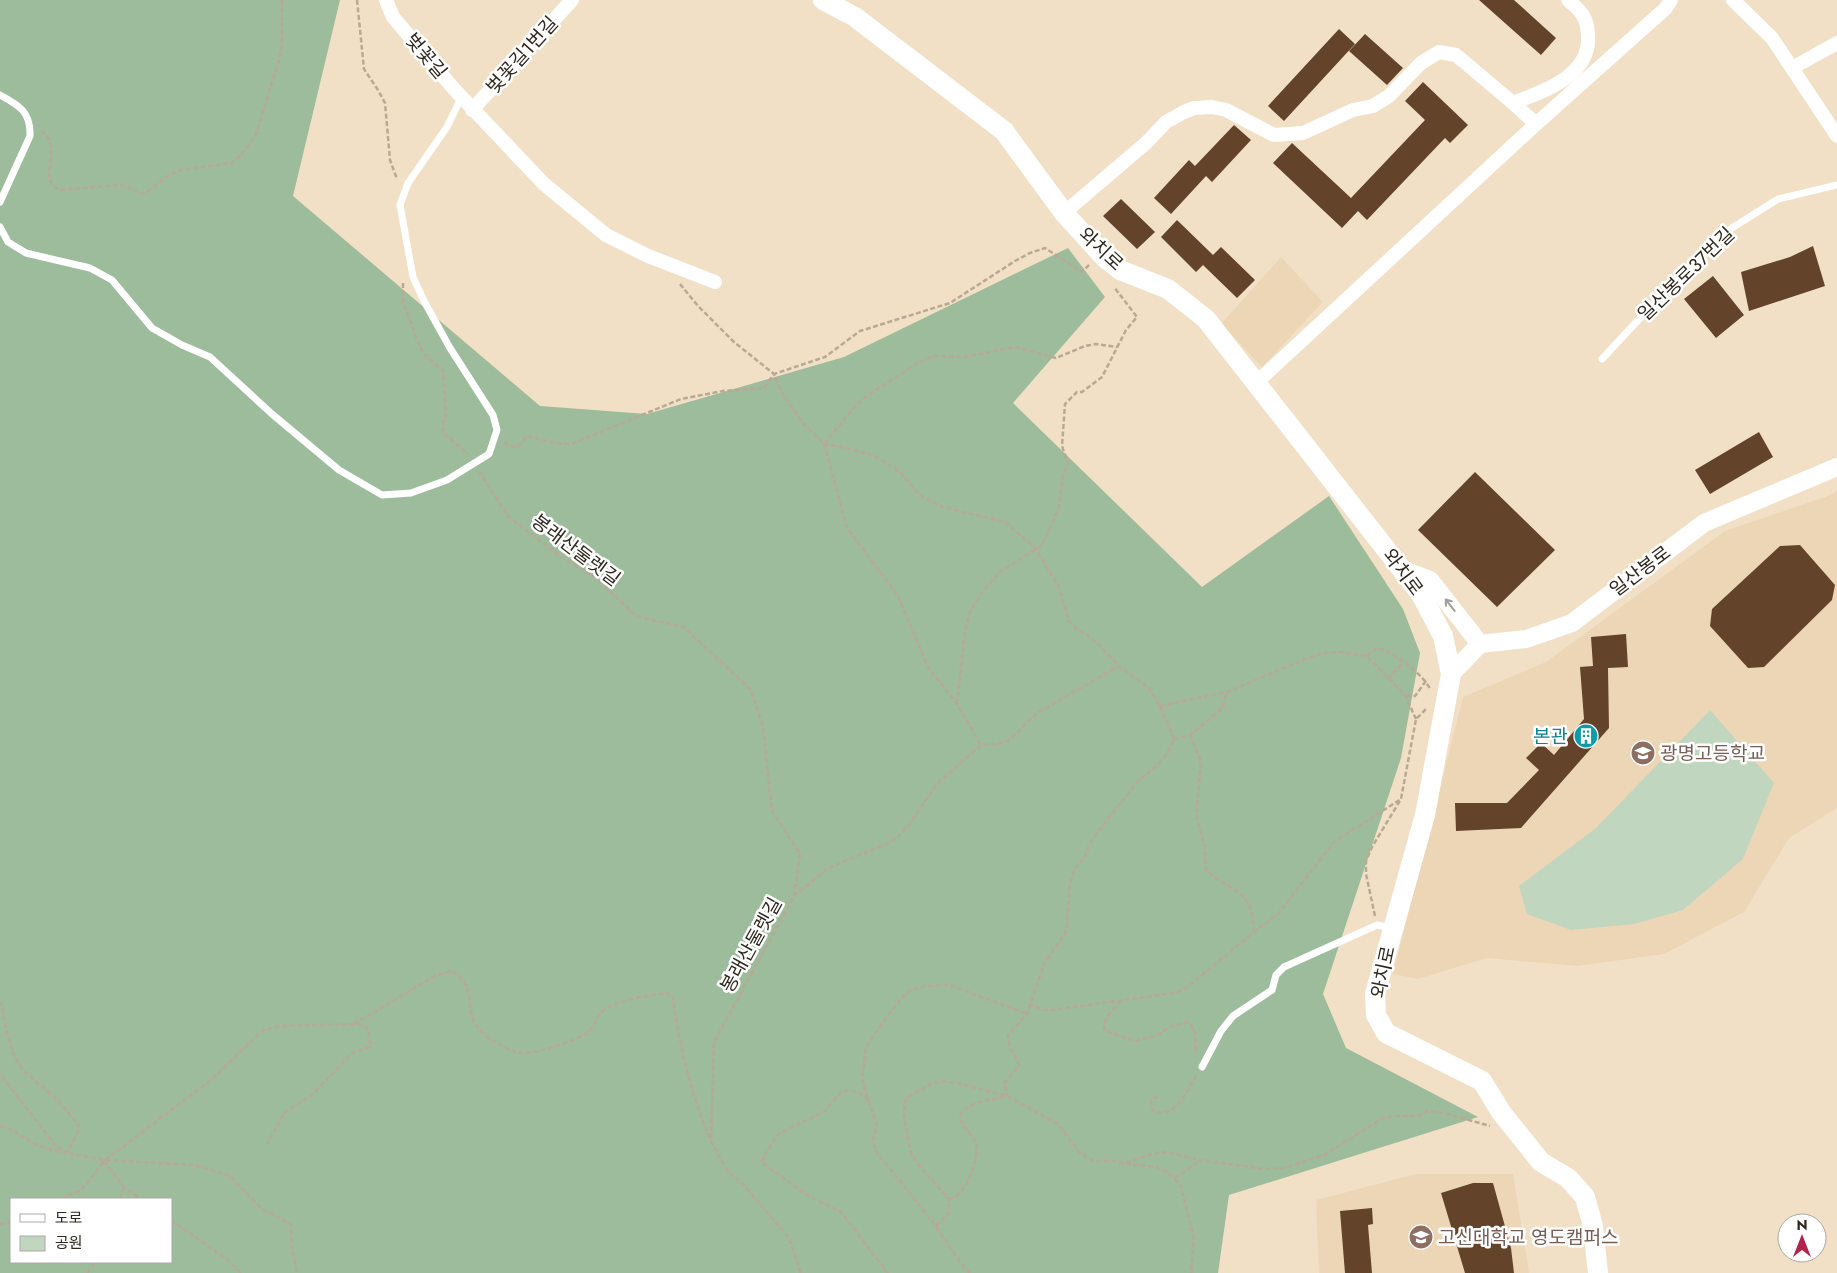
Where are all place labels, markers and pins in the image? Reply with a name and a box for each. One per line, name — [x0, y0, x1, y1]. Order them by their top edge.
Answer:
place label: 본관 — [1533, 723, 1568, 750]
building icon: 본관 — [1573, 723, 1599, 749]
school or university icon: 광명고등학교 — [1630, 740, 1656, 766]
place label: 광명고등학교 — [1660, 740, 1765, 767]
school or university icon: 고신대학교 영도캠퍼스 — [1408, 1224, 1434, 1250]
place label: 고신대학교 영도캠퍼스 — [1438, 1224, 1619, 1251]

